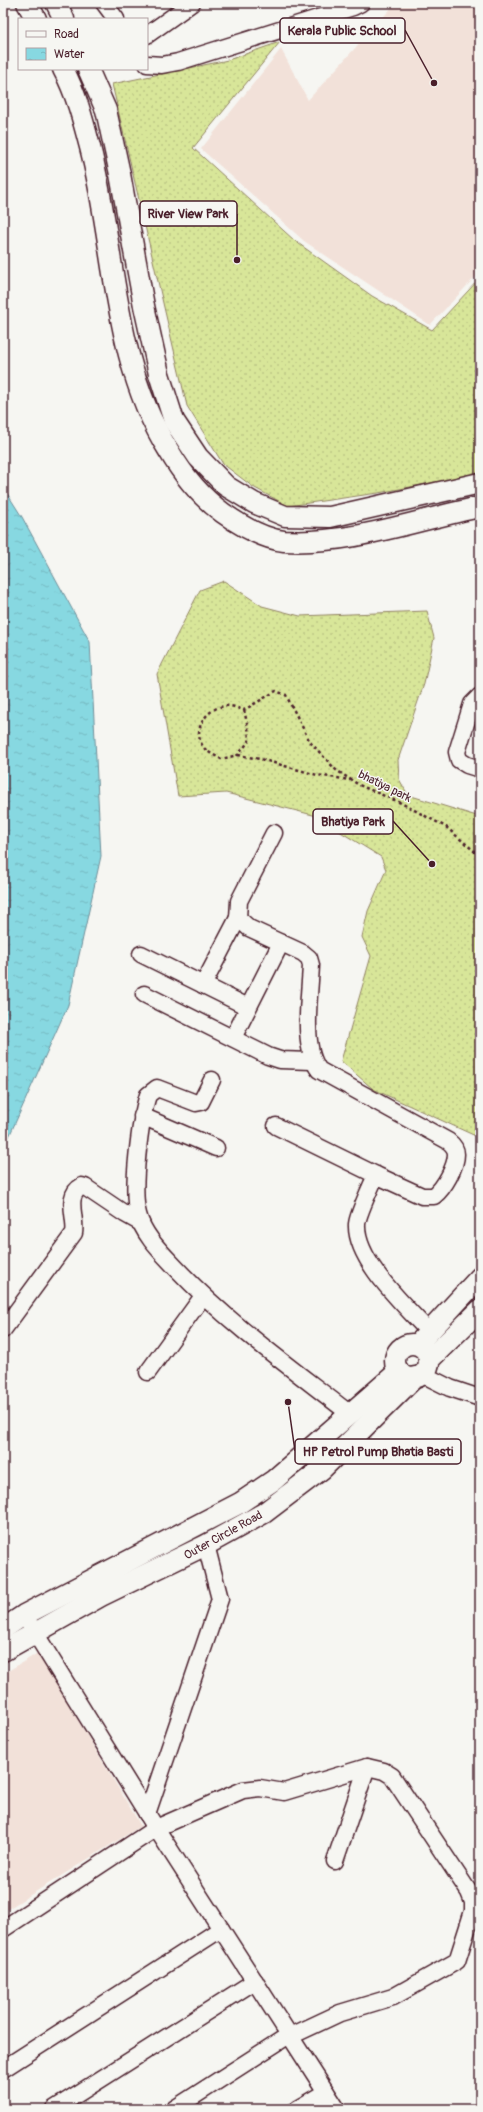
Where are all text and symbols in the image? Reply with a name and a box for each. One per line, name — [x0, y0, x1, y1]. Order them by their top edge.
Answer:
legend — [18, 18, 148, 70]
callout: Kerala Public School — [280, 18, 405, 43]
text: Kerala Public School — [287, 23, 397, 39]
text: Road — [54, 27, 79, 42]
text: Water — [54, 47, 85, 62]
callout: River View Park — [140, 201, 237, 226]
text: River View Park — [148, 206, 229, 222]
street label: bhatiya park — [356, 767, 414, 806]
callout: Bhatiya Park — [313, 809, 393, 834]
text: Bhatiya Park — [321, 814, 386, 830]
callout: HP Petrol Pump Bhatia Basti — [295, 1439, 461, 1464]
text: HP Petrol Pump Bhatia Basti — [303, 1444, 454, 1460]
street label: Outer Circle Road — [181, 1508, 265, 1563]

